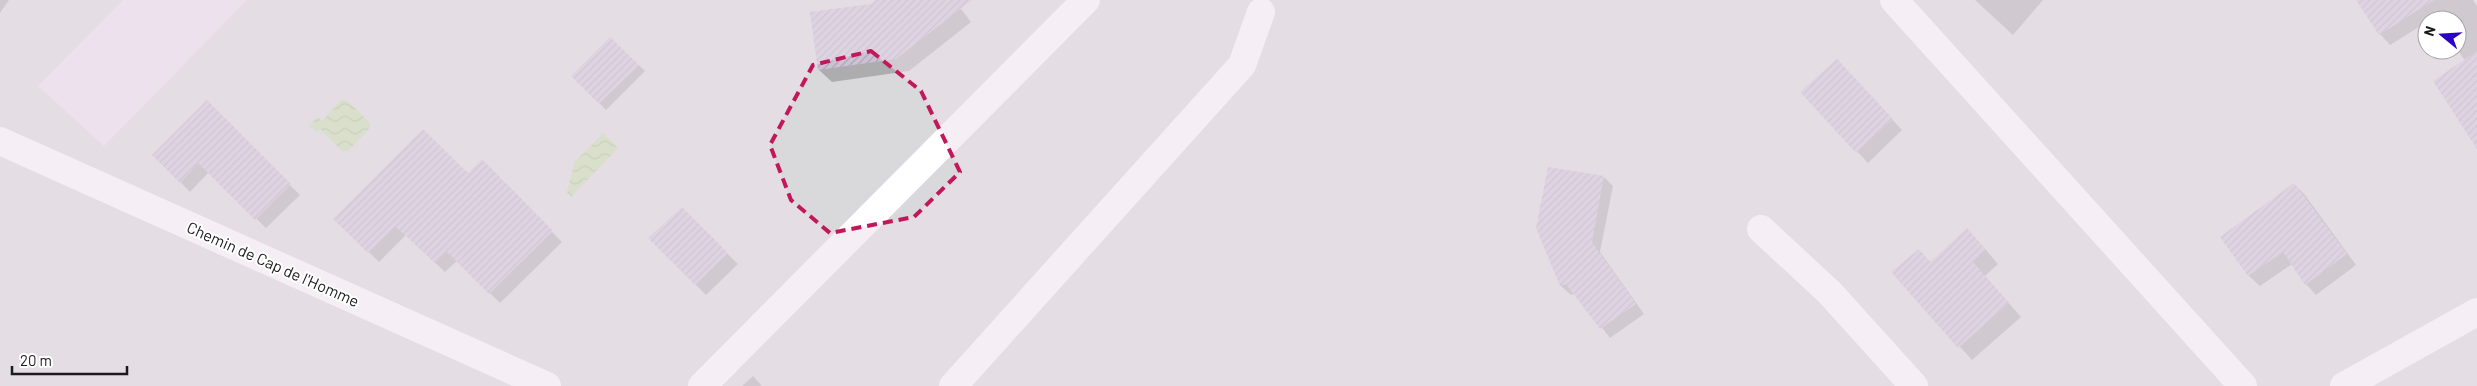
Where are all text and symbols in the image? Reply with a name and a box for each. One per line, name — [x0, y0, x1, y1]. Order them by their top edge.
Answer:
north arrow — [2417, 10, 2467, 60]
text: N — [2420, 24, 2439, 38]
street label: Chemin de Cap de l'Homme — [184, 217, 362, 310]
scale bar — [12, 344, 128, 376]
text: 20 m — [20, 351, 52, 369]

